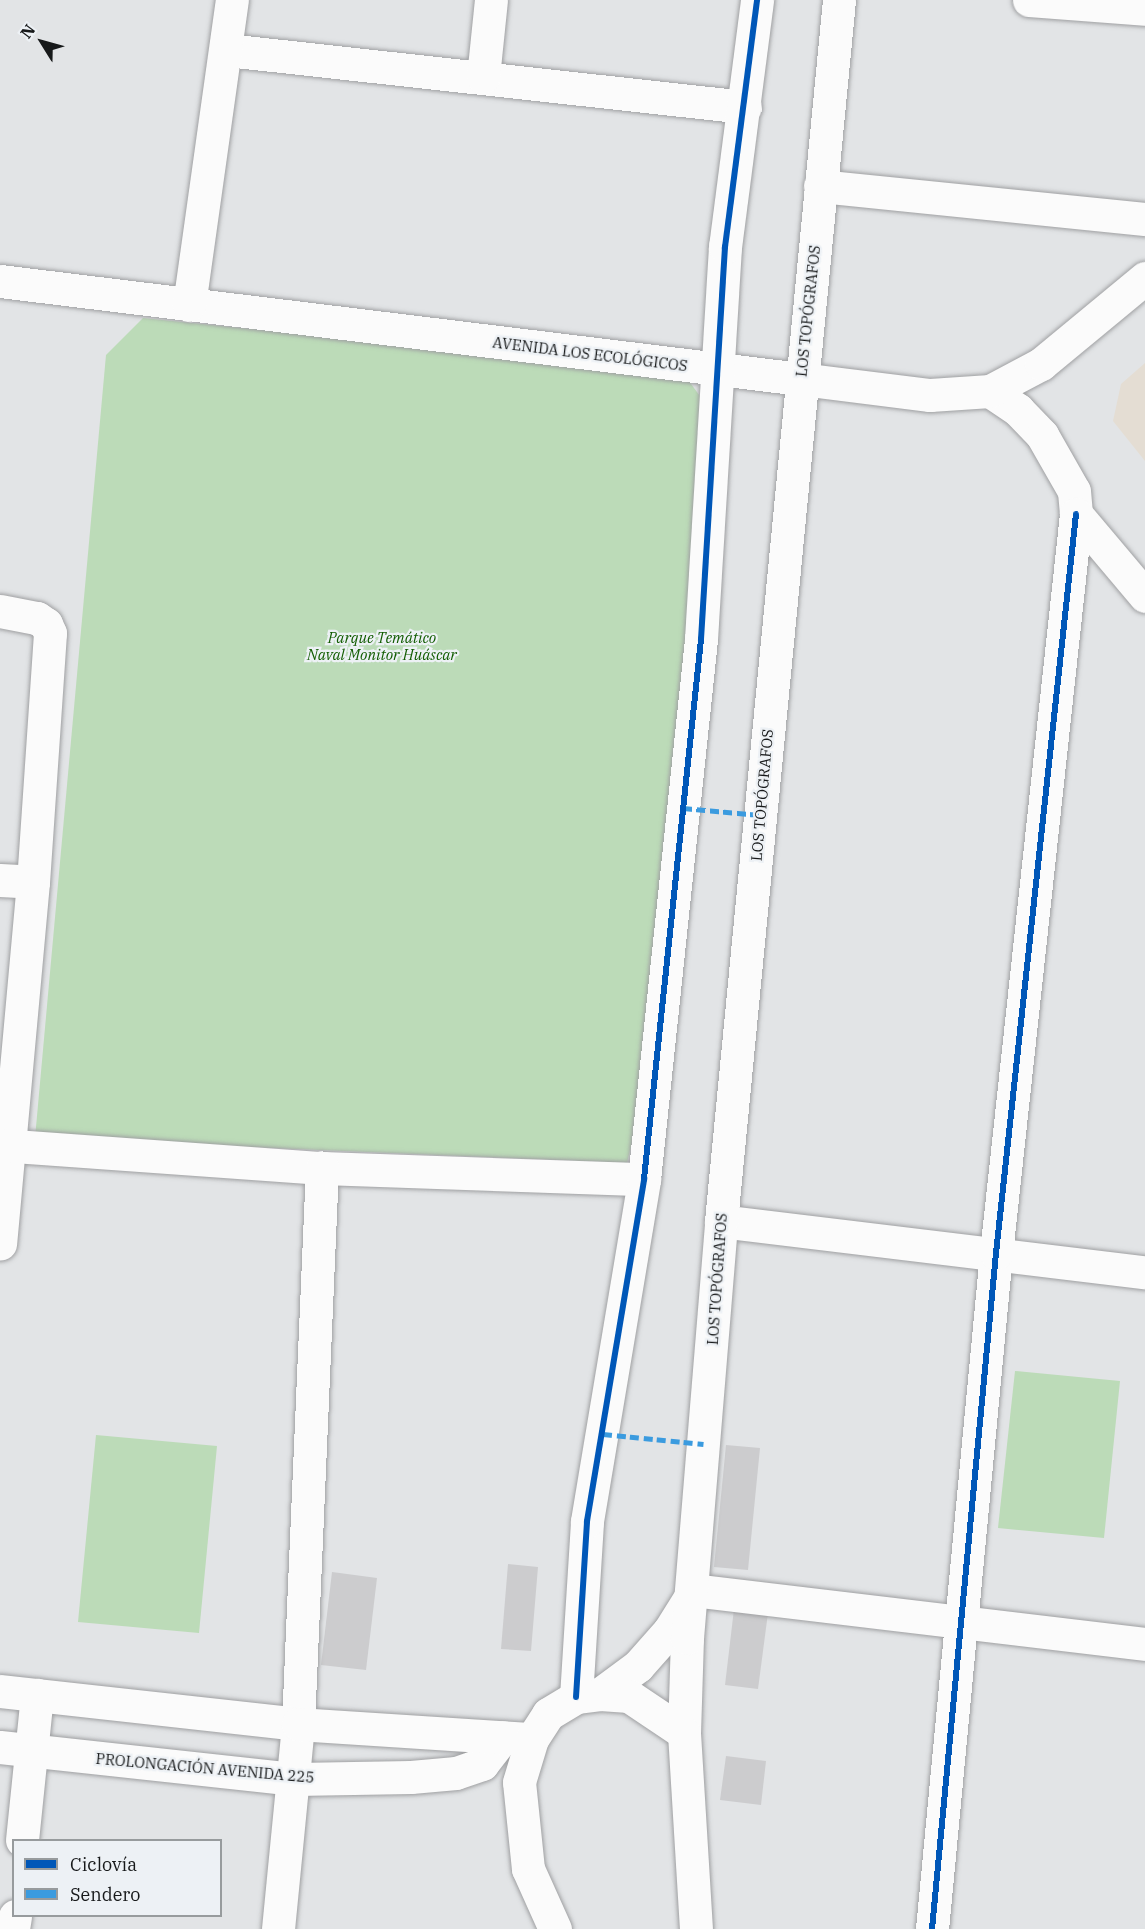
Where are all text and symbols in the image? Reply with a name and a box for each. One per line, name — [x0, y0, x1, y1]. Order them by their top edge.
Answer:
north arrow — [12, 12, 72, 72]
text: N — [16, 20, 39, 42]
street label: LOS TOPÓGRAFOS — [792, 244, 824, 378]
street label: AVENIDA LOS ECOLÓGICOS — [492, 333, 688, 375]
park label: Parque Temático Naval Monitor Huáscar — [307, 628, 457, 663]
street label: LOS TOPÓGRAFOS — [747, 728, 777, 862]
street label: LOS TOPÓGRAFOS — [703, 1212, 731, 1346]
street label: PROLONGACIÓN AVENIDA 225 — [95, 1749, 315, 1787]
legend — [12, 1839, 222, 1917]
text: Ciclovía — [70, 1853, 137, 1876]
text: Sendero — [70, 1883, 140, 1906]

